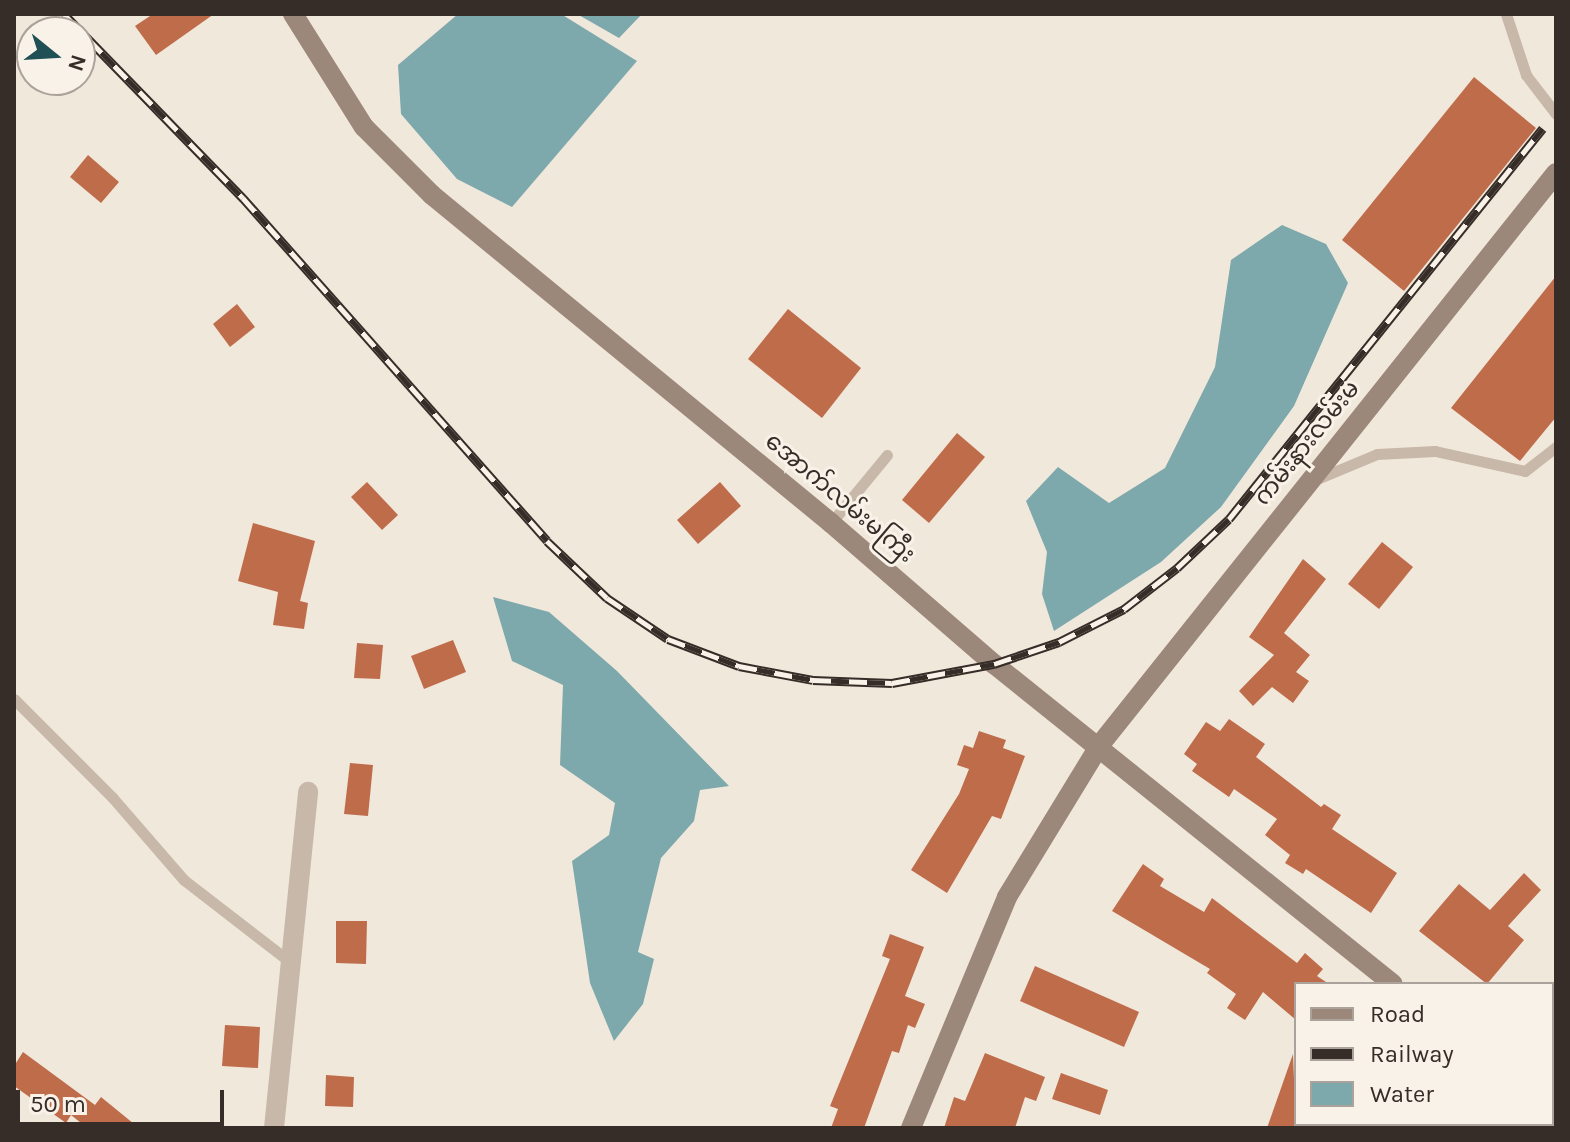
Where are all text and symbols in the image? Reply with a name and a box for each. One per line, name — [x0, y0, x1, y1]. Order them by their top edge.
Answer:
north arrow — [16, 16, 96, 96]
text: N — [62, 51, 92, 74]
street label: ကမ်းနားလမ်းမ — [1248, 375, 1366, 511]
street label: အောက်လမ်းမကြီး — [759, 427, 921, 569]
legend — [1294, 982, 1554, 1126]
text: Road — [1370, 1000, 1425, 1028]
text: Railway — [1370, 1040, 1454, 1068]
scale bar — [20, 1074, 228, 1124]
text: Water — [1370, 1080, 1434, 1108]
text: 50 m — [30, 1090, 86, 1118]

